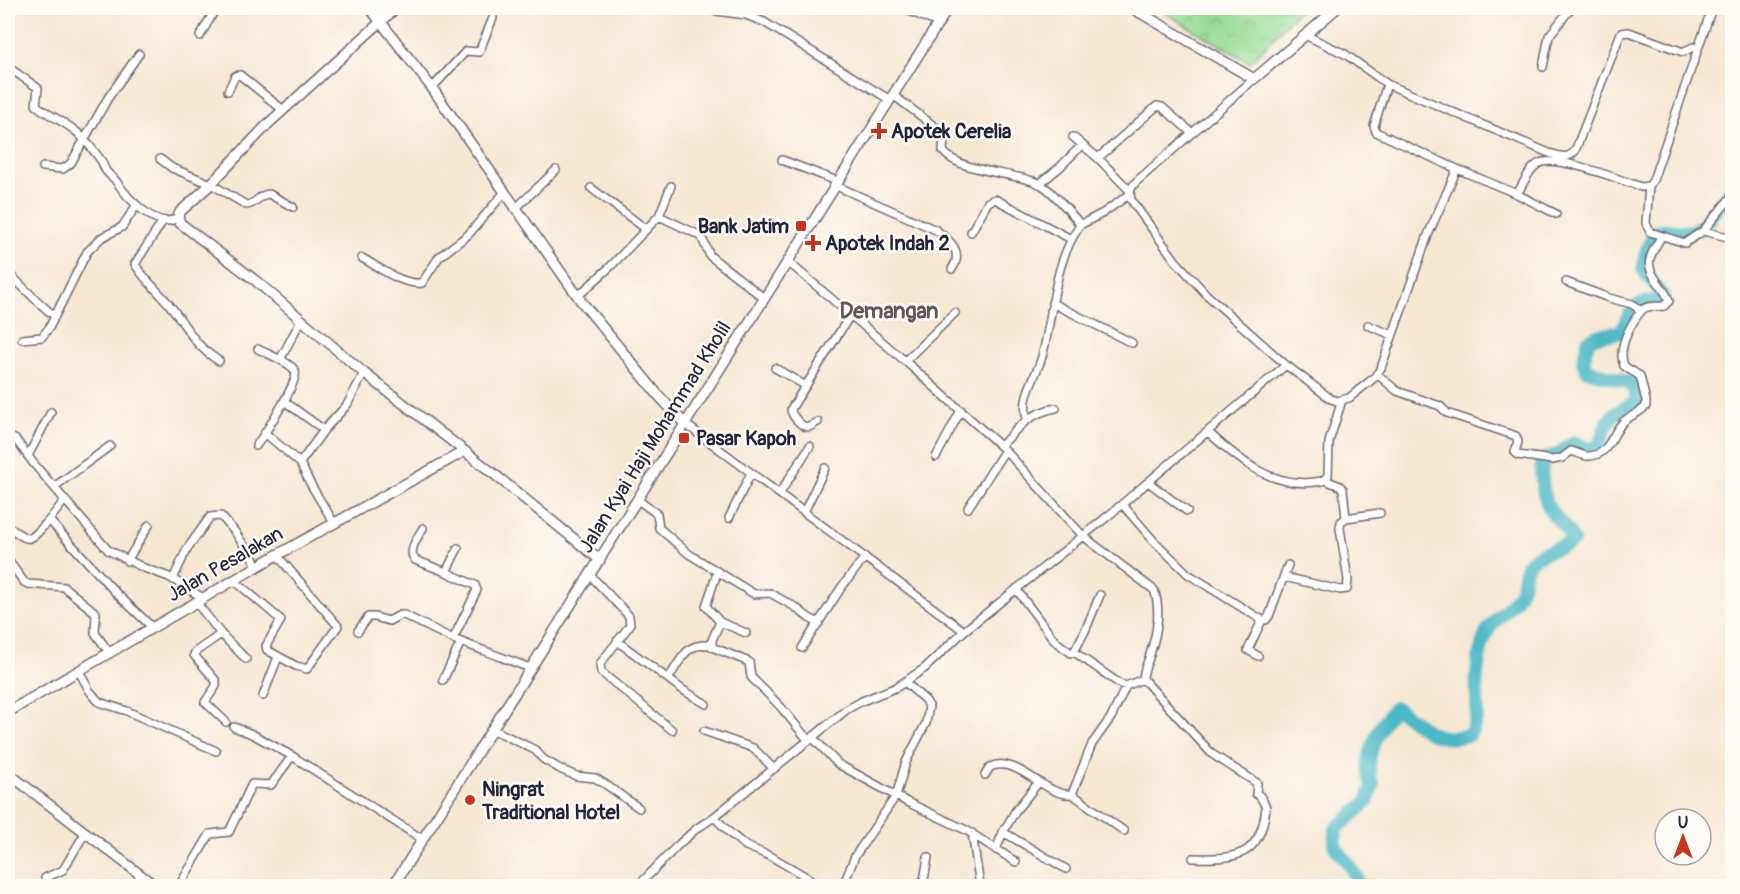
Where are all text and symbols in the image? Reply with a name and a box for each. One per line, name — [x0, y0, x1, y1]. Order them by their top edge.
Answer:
place label: Apotek Cerelia — [891, 119, 1011, 144]
marker: Apotek Cerelia — [872, 124, 886, 138]
place label: Bank Jatim — [698, 214, 789, 239]
marker: Bank Jatim — [794, 219, 808, 233]
place label: Apotek Indah 2 — [825, 231, 950, 256]
marker: Apotek Indah 2 — [806, 236, 820, 250]
district label: Demangan — [839, 297, 939, 325]
street label: Jalan Kyai Haji Mohammad Kholil — [573, 317, 737, 557]
place label: Pasar Kapoh — [696, 426, 796, 451]
marker: Pasar Kapoh — [677, 431, 691, 445]
street label: Jalan Pesalakan — [163, 521, 287, 607]
place label: Ningrat Traditional Hotel — [481, 777, 620, 825]
marker: Ningrat Traditional Hotel — [463, 793, 477, 807]
north arrow — [1653, 807, 1713, 867]
text: U — [1678, 813, 1689, 833]

